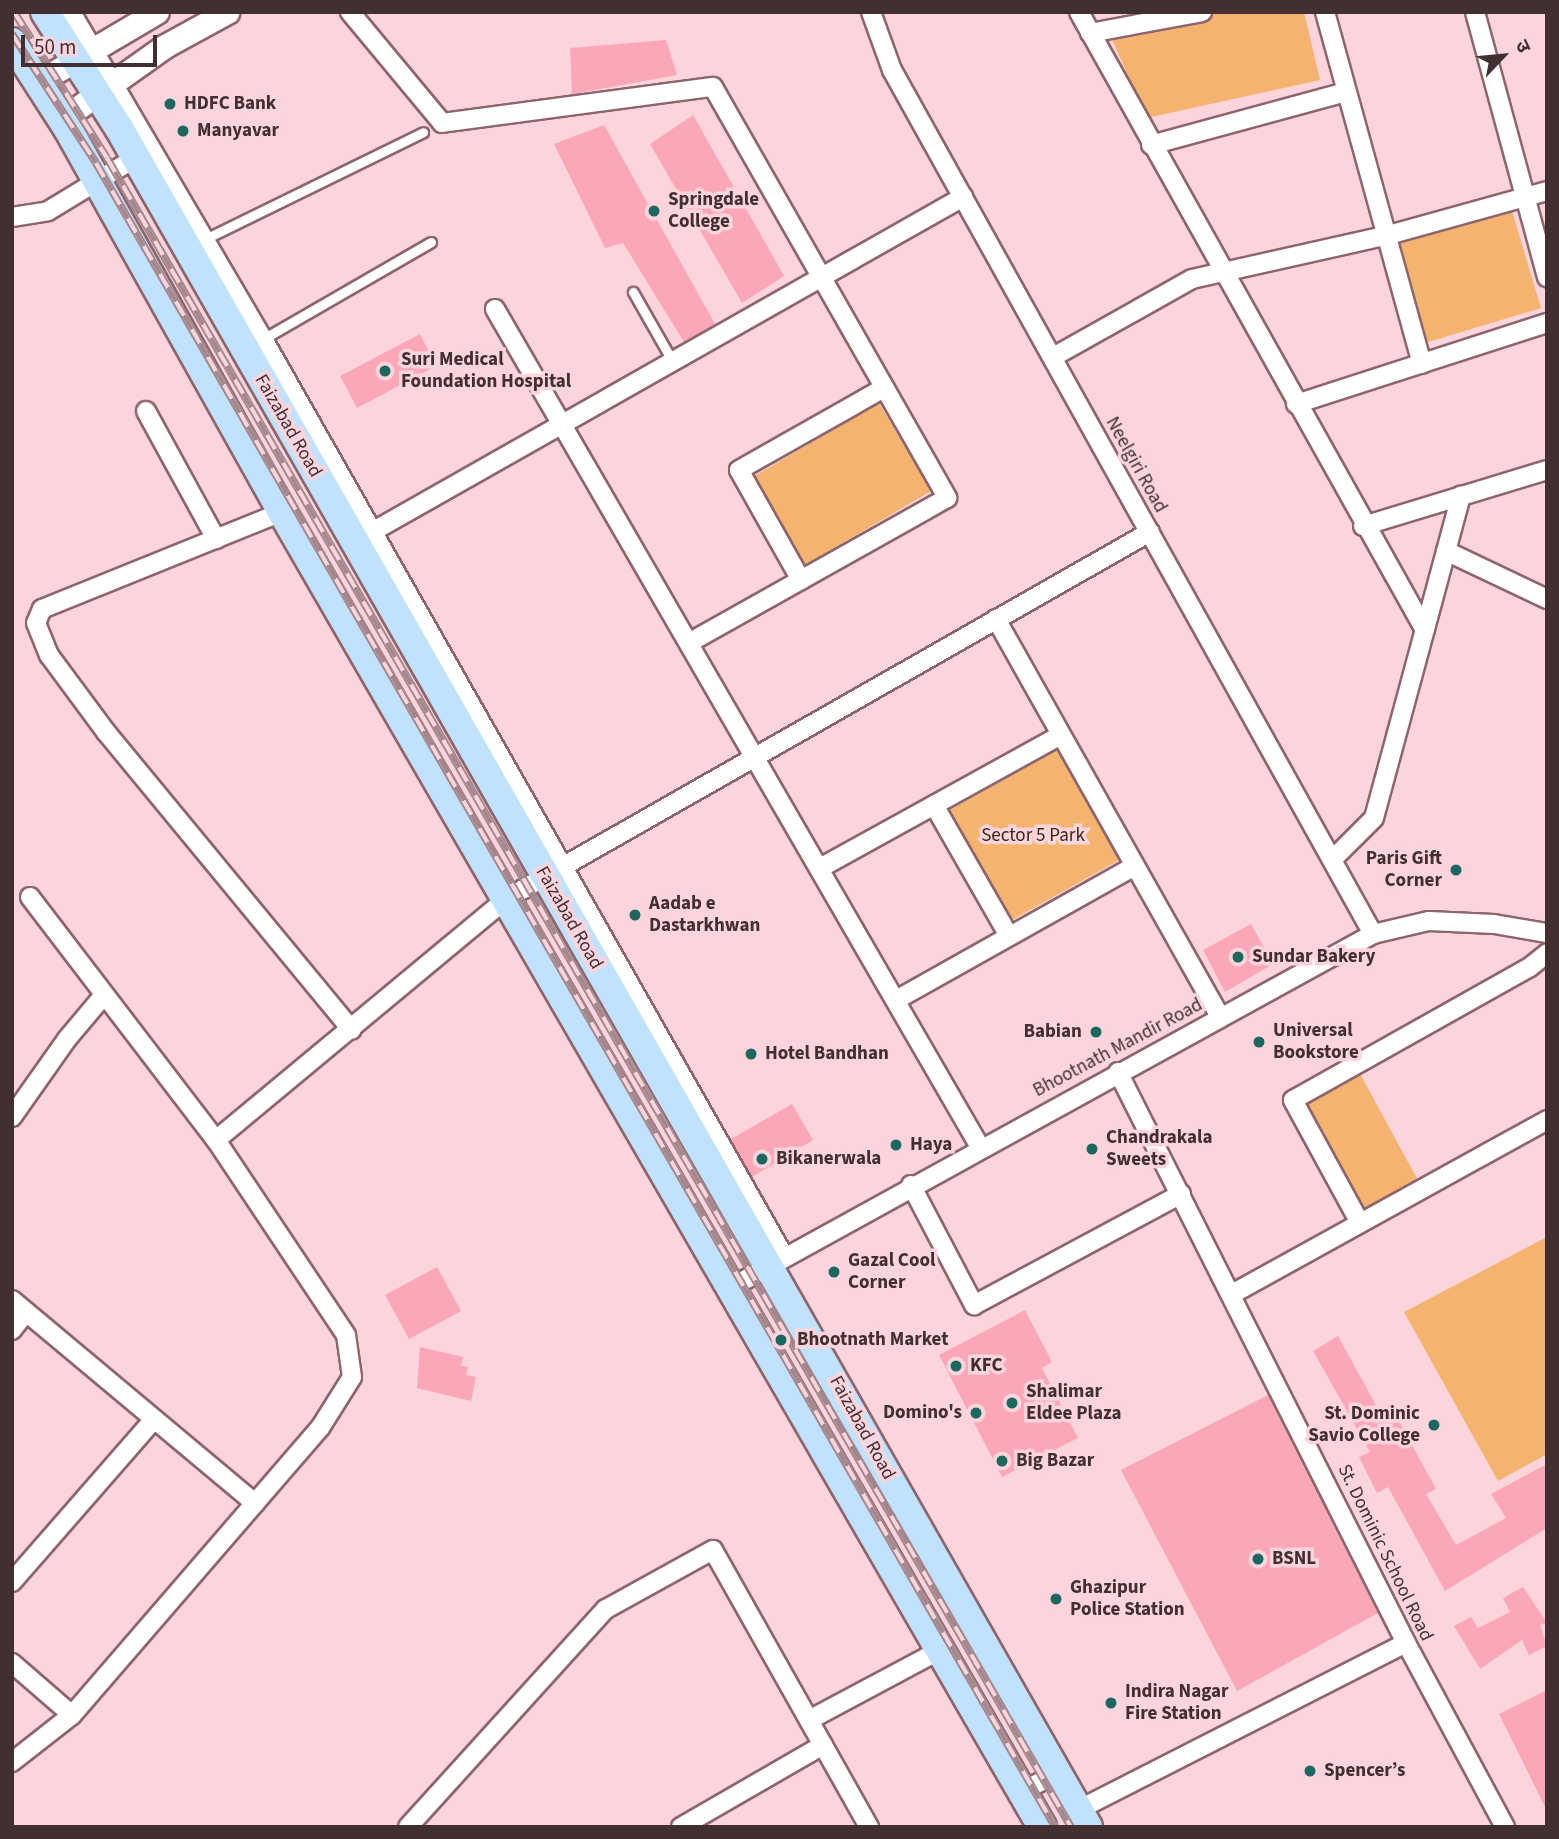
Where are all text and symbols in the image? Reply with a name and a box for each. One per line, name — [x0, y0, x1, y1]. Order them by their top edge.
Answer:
scale bar — [24, 21, 161, 65]
north arrow — [1468, 21, 1538, 91]
text: 50 m — [34, 32, 76, 62]
text: उ — [1508, 36, 1537, 57]
place label: HDFC Bank — [184, 93, 276, 115]
marker: HDFC Bank — [162, 96, 178, 112]
place label: Manyavar — [197, 120, 279, 142]
marker: Manyavar — [175, 123, 191, 139]
place label: Springdale College — [668, 189, 759, 233]
marker: Springdale College — [646, 203, 662, 219]
place label: Suri Medical Foundation Hospital — [401, 349, 571, 393]
marker: Suri Medical Foundation Hospital — [375, 361, 395, 381]
street label: Faizabad Road — [249, 370, 327, 482]
street label: Neelgiri Road — [1100, 413, 1172, 517]
park label: Sector 5 Park — [981, 825, 1085, 847]
place label: Paris Gift Corner — [1366, 848, 1442, 892]
street label: Faizabad Road — [530, 862, 608, 974]
marker: Paris Gift Corner — [1448, 862, 1464, 878]
place label: Aadab e Dastarkhwan — [649, 893, 760, 937]
marker: Aadab e Dastarkhwan — [627, 907, 643, 923]
place label: Sundar Bakery — [1252, 946, 1375, 968]
marker: Sundar Bakery — [1230, 949, 1246, 965]
street label: Bhootnath Mandir Road — [1029, 994, 1207, 1102]
place label: Universal Bookstore — [1273, 1020, 1359, 1064]
place label: Babian — [1023, 1021, 1082, 1043]
marker: Babian — [1088, 1024, 1104, 1040]
marker: Universal Bookstore — [1251, 1034, 1267, 1050]
place label: Hotel Bandhan — [765, 1043, 889, 1065]
marker: Hotel Bandhan — [743, 1046, 759, 1062]
place label: Chandrakala Sweets — [1106, 1127, 1212, 1171]
place label: Haya — [910, 1134, 952, 1156]
marker: Haya — [888, 1137, 904, 1153]
marker: Chandrakala Sweets — [1084, 1141, 1100, 1157]
place label: Bikanerwala — [776, 1148, 881, 1170]
marker: Bikanerwala — [754, 1151, 770, 1167]
place label: Gazal Cool Corner — [848, 1250, 935, 1294]
marker: Gazal Cool Corner — [826, 1264, 842, 1280]
place label: Bhootnath Market — [797, 1329, 949, 1351]
marker: Bhootnath Market — [771, 1330, 791, 1350]
place label: KFC — [970, 1355, 1002, 1377]
marker: KFC — [948, 1358, 964, 1374]
street label: Faizabad Road — [824, 1372, 900, 1484]
place label: Shalimar Eldee Plaza — [1026, 1381, 1121, 1425]
marker: Shalimar Eldee Plaza — [1004, 1395, 1020, 1411]
place label: Domino's — [883, 1402, 962, 1424]
place label: St. Dominic Savio College — [1308, 1403, 1420, 1447]
marker: Domino's — [968, 1405, 984, 1421]
marker: St. Dominic Savio College — [1426, 1417, 1442, 1433]
place label: Big Bazar — [1016, 1450, 1094, 1472]
marker: Big Bazar — [994, 1453, 1010, 1469]
street label: St. Dominic School Road — [1332, 1461, 1438, 1645]
place label: BSNL — [1272, 1548, 1316, 1570]
marker: BSNL — [1250, 1551, 1266, 1567]
place label: Ghazipur Police Station — [1070, 1577, 1185, 1621]
marker: Ghazipur Police Station — [1048, 1591, 1064, 1607]
place label: Indira Nagar Fire Station — [1125, 1681, 1229, 1725]
marker: Indira Nagar Fire Station — [1103, 1695, 1119, 1711]
place label: Spencer’s — [1324, 1760, 1405, 1782]
marker: Spencer’s — [1302, 1763, 1318, 1779]

